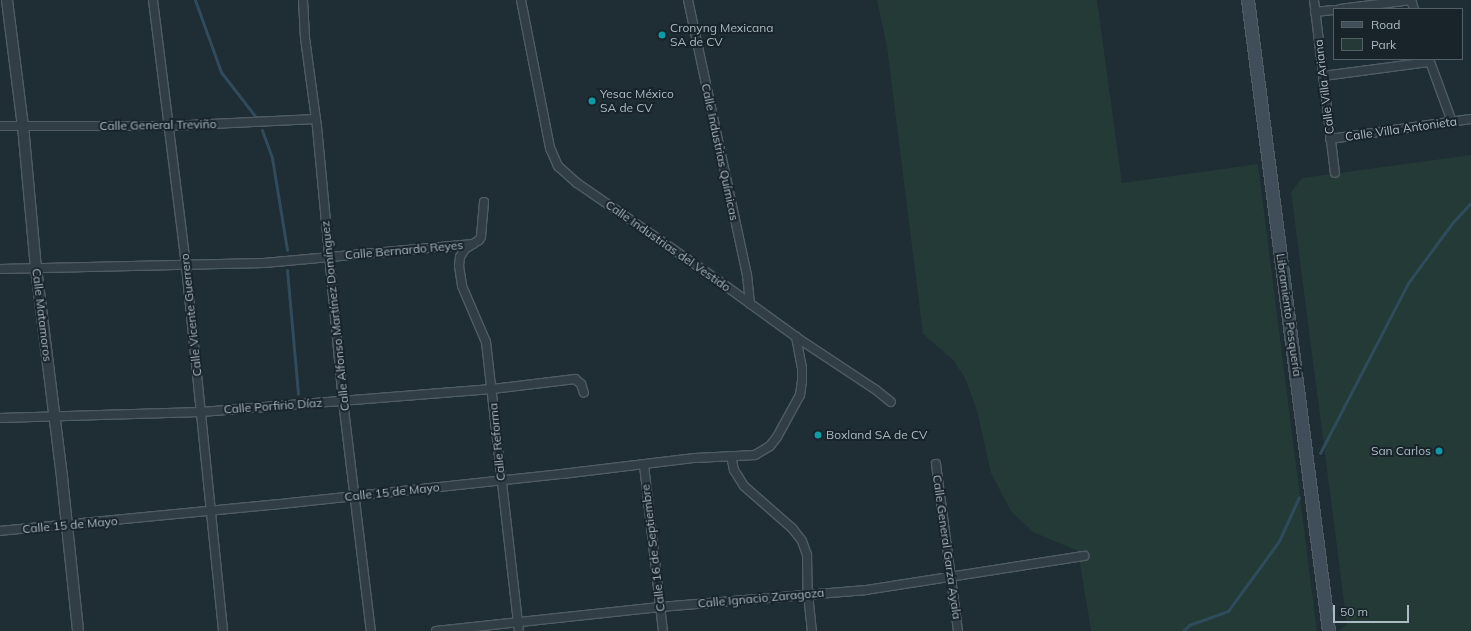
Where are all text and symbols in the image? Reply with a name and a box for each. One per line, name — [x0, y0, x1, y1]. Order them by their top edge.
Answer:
legend — [1333, 8, 1463, 60]
text: Road — [1371, 17, 1400, 32]
place label: Cronyng Mexicana SA de CV — [670, 21, 773, 49]
marker: Cronyng Mexicana SA de CV — [657, 30, 667, 40]
text: Park — [1371, 37, 1396, 52]
street label: Calle Villa Ariana — [1311, 39, 1337, 135]
street label: Calle Industrias Químicas — [698, 82, 742, 222]
place label: Yesac México SA de CV — [600, 87, 674, 115]
marker: Yesac México SA de CV — [587, 96, 597, 106]
street label: Calle Villa Antonieta — [1344, 114, 1458, 144]
street label: Calle General Treviño — [99, 117, 217, 133]
street label: Calle Industrias del Vestido — [603, 197, 733, 295]
street label: Calle Alfonso Martínez Domínguez — [318, 220, 352, 412]
street label: Calle Bernardo Reyes — [344, 238, 464, 262]
street label: Libramiento Pesquería — [1273, 252, 1305, 378]
street label: Calle Vicente Guerrero — [177, 253, 205, 377]
street label: Calle Matamoros — [29, 267, 55, 363]
street label: Calle Porfirio Díaz — [223, 395, 323, 417]
street label: Calle Reforma — [486, 402, 508, 482]
place label: Boxland SA de CV — [826, 428, 927, 442]
marker: Boxland SA de CV — [813, 430, 823, 440]
place label: San Carlos — [1371, 444, 1431, 458]
marker: San Carlos — [1434, 446, 1444, 456]
street label: Calle General Garza Ayala — [930, 474, 964, 620]
street label: Calle 15 de Mayo — [344, 480, 440, 504]
street label: Calle 16 de Septiembre — [638, 483, 668, 613]
street label: Calle 15 de Mayo — [22, 514, 118, 536]
street label: Calle Ignacio Zaragoza — [697, 585, 825, 611]
scale bar — [1335, 597, 1411, 623]
text: 50 m — [1340, 604, 1368, 619]

